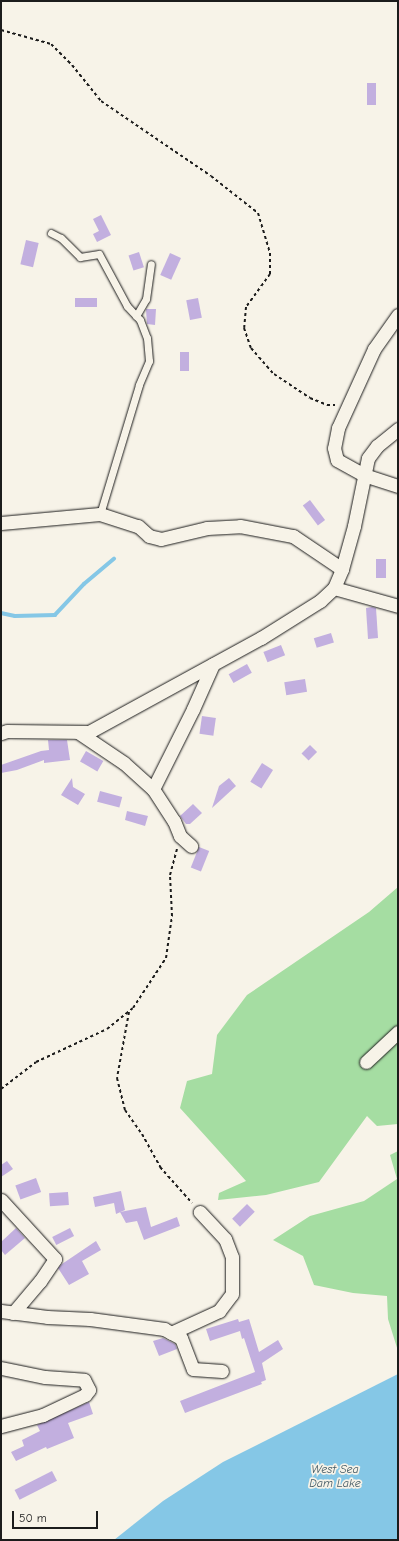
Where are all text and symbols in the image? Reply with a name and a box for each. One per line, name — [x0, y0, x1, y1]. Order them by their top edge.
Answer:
water label: West Sea Dam Lake — [309, 1463, 361, 1491]
scale bar — [14, 1503, 100, 1529]
text: 50 m — [19, 1511, 47, 1525]

